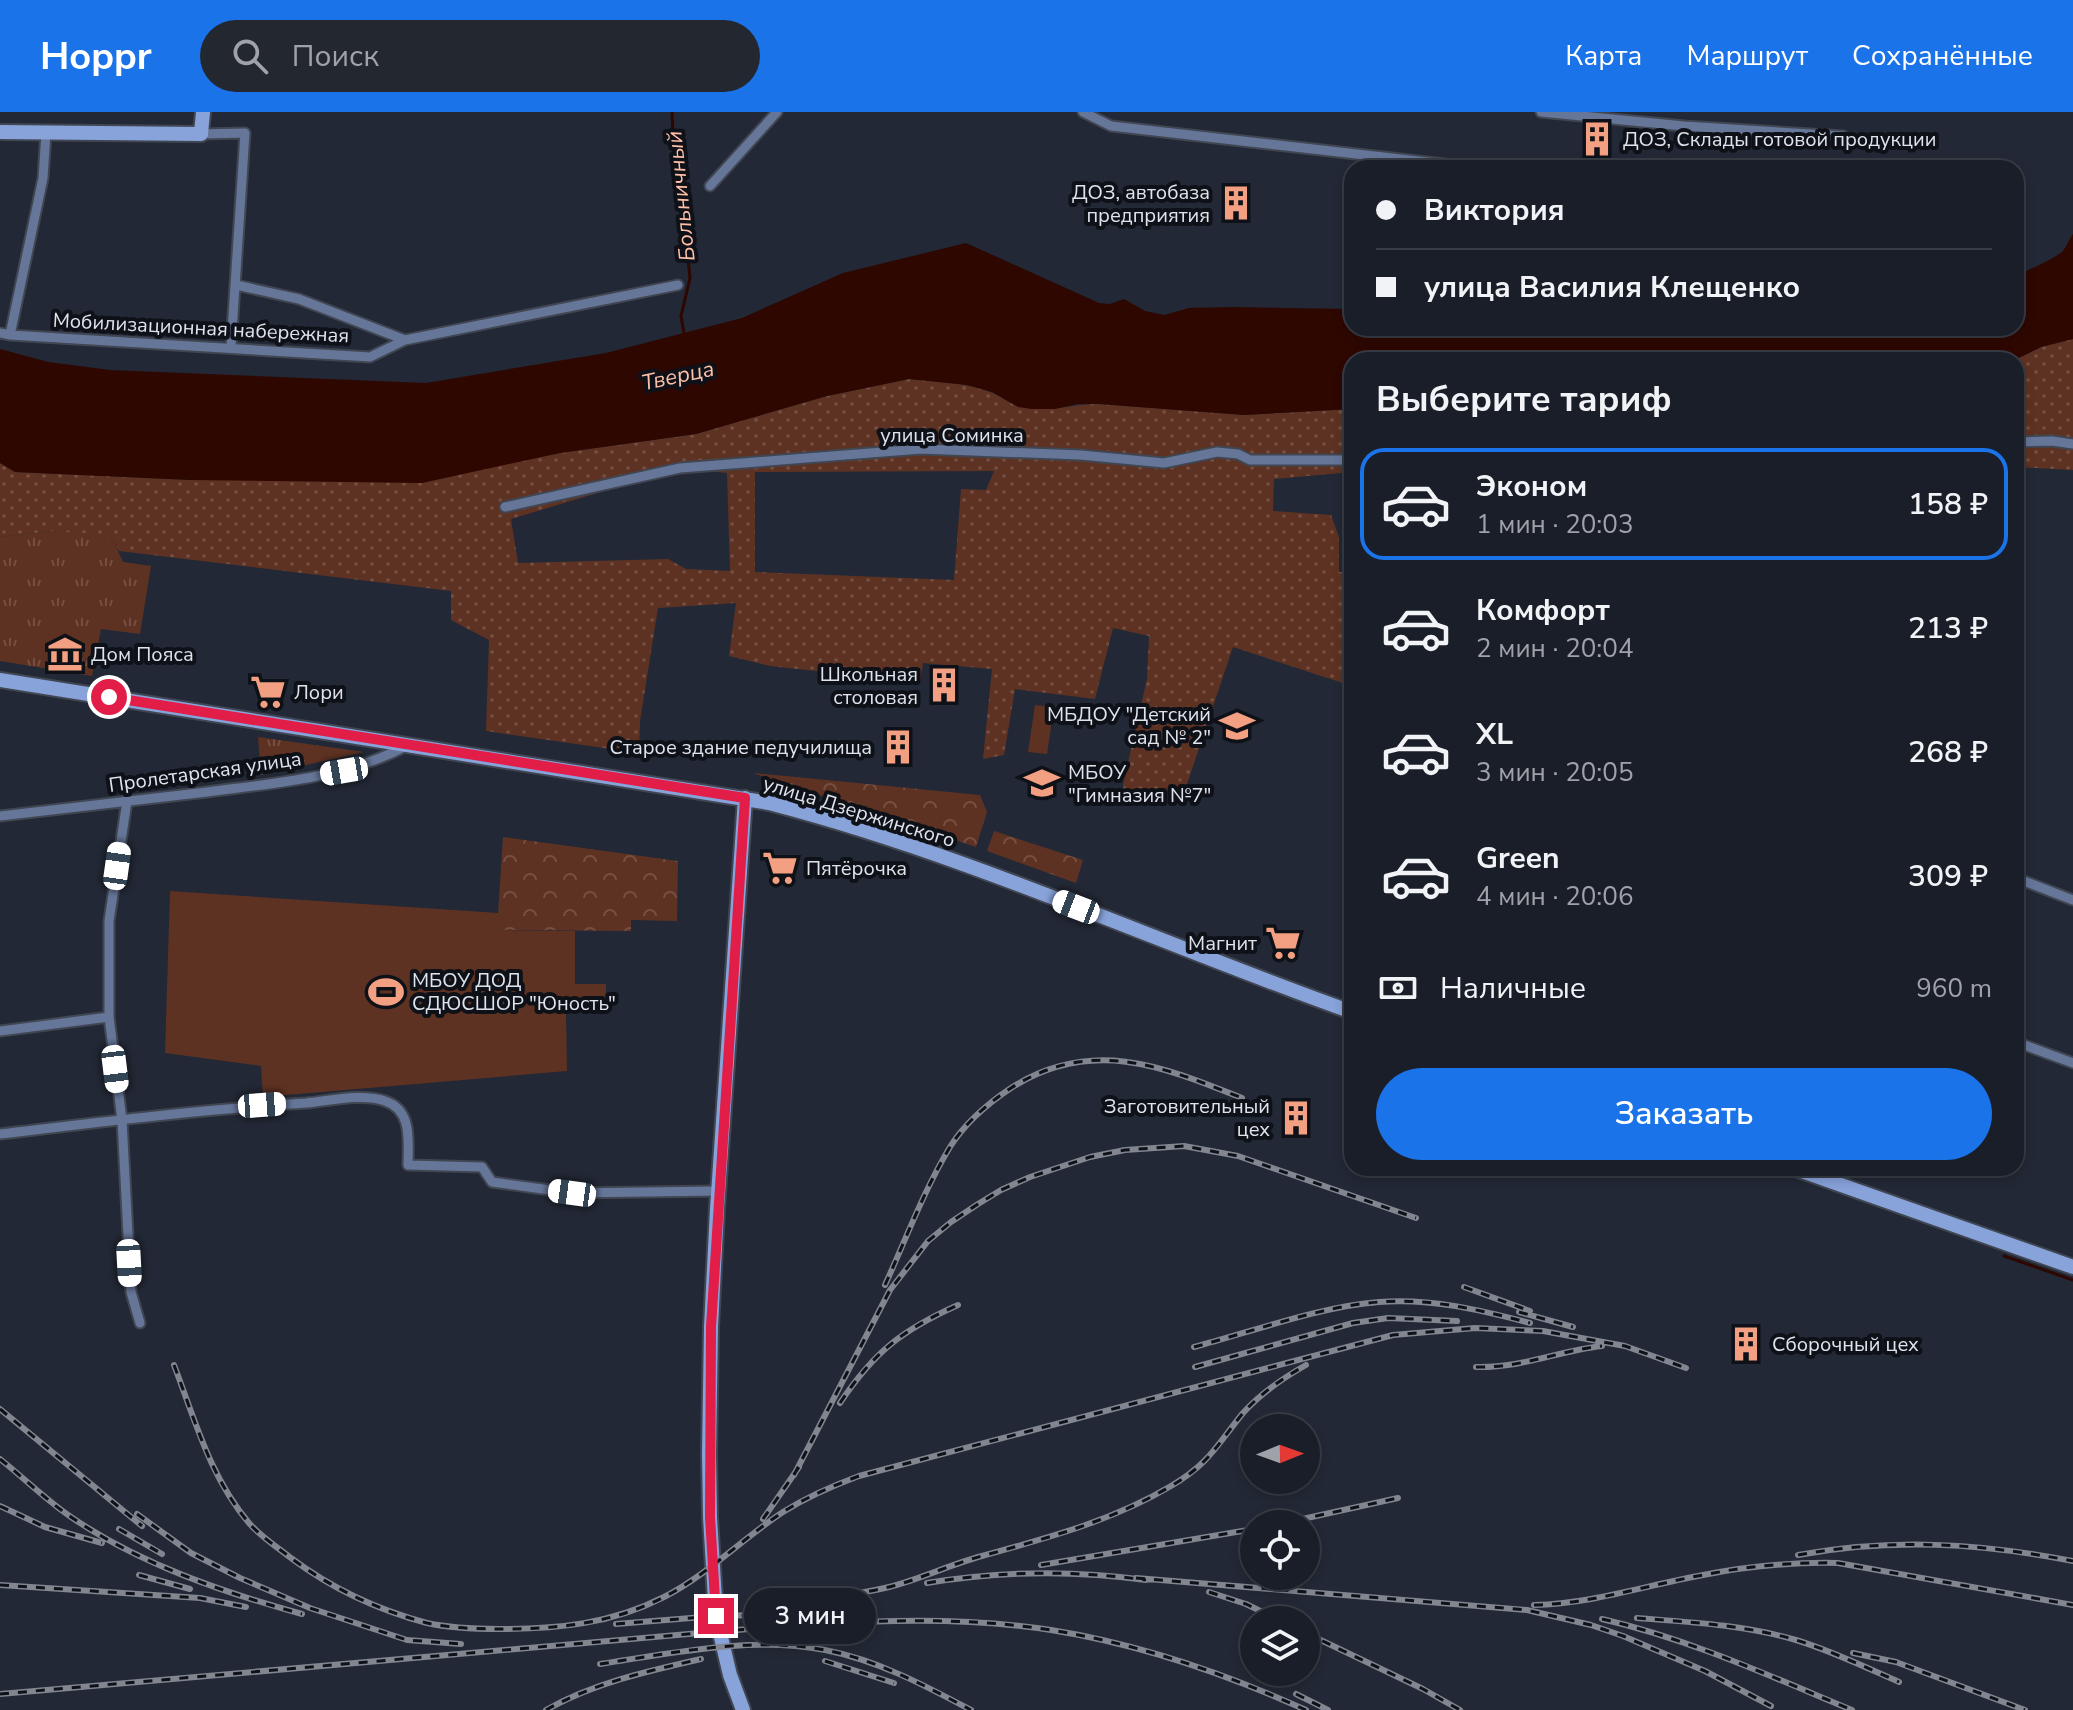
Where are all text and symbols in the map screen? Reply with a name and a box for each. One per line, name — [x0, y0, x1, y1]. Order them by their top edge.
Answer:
search box — [200, 20, 760, 92]
text: Hoppr — [40, 31, 152, 82]
icon: search — [228, 34, 272, 78]
text: Поиск — [292, 36, 379, 77]
text: Карта — [1565, 37, 1642, 75]
text: Маршрут — [1686, 37, 1808, 75]
text: Сохранённые — [1852, 37, 2033, 75]
building icon: ДОЗ, Склады готовой продукции — [1578, 120, 1616, 158]
place label: ДОЗ, Склады готовой продукции — [1623, 126, 1936, 153]
water label: Больничный — [659, 129, 703, 263]
place label: ДОЗ, автобаза предприятия — [1072, 179, 1210, 229]
building icon: ДОЗ, автобаза предприятия — [1217, 184, 1255, 222]
text: Виктория — [1424, 190, 1565, 231]
text: улица Василия Клещенко — [1424, 267, 1800, 308]
street label: Мобилизационная набережная — [52, 307, 350, 349]
water label: Тверца — [639, 354, 717, 398]
text: Выберите тариф — [1376, 375, 1672, 424]
street label: улица Соминка — [880, 422, 1024, 449]
text: Эконом — [1476, 466, 1587, 507]
icon: car — [1380, 468, 1452, 540]
text: 158 ₽ — [1908, 484, 1988, 525]
text: 1 мин · 20:03 — [1476, 507, 1633, 542]
text: Комфорт — [1476, 590, 1610, 631]
icon: car — [1380, 592, 1452, 664]
text: 213 ₽ — [1908, 608, 1988, 649]
text: 2 мин · 20:04 — [1476, 631, 1633, 666]
museum icon: Дом Пояса — [46, 635, 84, 673]
place label: Дом Пояса — [91, 641, 194, 668]
place label: Школьная столовая — [820, 661, 918, 711]
building icon: Школьная столовая — [925, 666, 963, 704]
supermarket icon: Лори — [249, 673, 287, 711]
route start — [91, 679, 127, 715]
place label: Лори — [294, 679, 344, 706]
place label: МБДОУ "Детский сад № 2" — [1047, 701, 1211, 751]
school or university icon: МБДОУ "Детский сад № 2" — [1218, 707, 1256, 745]
text: XL — [1476, 714, 1513, 755]
icon: car — [1380, 716, 1452, 788]
building icon: Старое здание педучилища — [879, 728, 917, 766]
text: 268 ₽ — [1908, 732, 1988, 773]
place label: Старое здание педучилища — [610, 734, 872, 761]
street label: Пролетарская улица — [107, 745, 303, 799]
car — [318, 755, 370, 787]
text: 3 мин · 20:05 — [1476, 755, 1633, 790]
place label: МБОУ "Гимназия №7" — [1068, 759, 1211, 809]
school or university icon: МБОУ "Гимназия №7" — [1023, 764, 1061, 802]
street label: улица Дзержинского — [760, 770, 958, 854]
text: Green — [1476, 838, 1560, 879]
icon: car — [1380, 840, 1452, 912]
car — [102, 841, 132, 891]
supermarket icon: Пятёрочка — [761, 849, 799, 887]
place label: Пятёрочка — [806, 855, 907, 882]
text: 309 ₽ — [1908, 856, 1988, 897]
text: 4 мин · 20:06 — [1476, 879, 1633, 914]
car — [1049, 887, 1103, 927]
supermarket icon: Магнит — [1264, 924, 1302, 962]
place label: Магнит — [1188, 930, 1257, 957]
icon: cash — [1376, 966, 1420, 1010]
place label: МБОУ ДОД СДЮСШОР "Юность" — [412, 967, 616, 1017]
text: Наличные — [1440, 968, 1586, 1009]
text: 960 m — [1916, 971, 1992, 1006]
sports icon: МБОУ ДОД СДЮСШОР "Юность" — [367, 973, 405, 1011]
car — [100, 1044, 130, 1094]
button: Заказать — [1376, 1068, 1992, 1160]
car — [237, 1091, 287, 1119]
place label: Заготовительный цех — [1104, 1093, 1270, 1143]
building icon: Заготовительный цех — [1277, 1099, 1315, 1137]
car — [547, 1178, 597, 1208]
car — [116, 1238, 142, 1288]
building icon: Сборочный цех — [1727, 1325, 1765, 1363]
place label: Сборочный цех — [1772, 1331, 1919, 1358]
north arrow — [1240, 1414, 1320, 1494]
map controls — [1240, 1414, 1320, 1686]
button: locate — [1240, 1510, 1320, 1590]
callout: 3 мин — [744, 1588, 876, 1644]
route end — [698, 1598, 734, 1634]
text: 3 мин — [775, 1598, 845, 1633]
button: layers — [1240, 1606, 1320, 1686]

